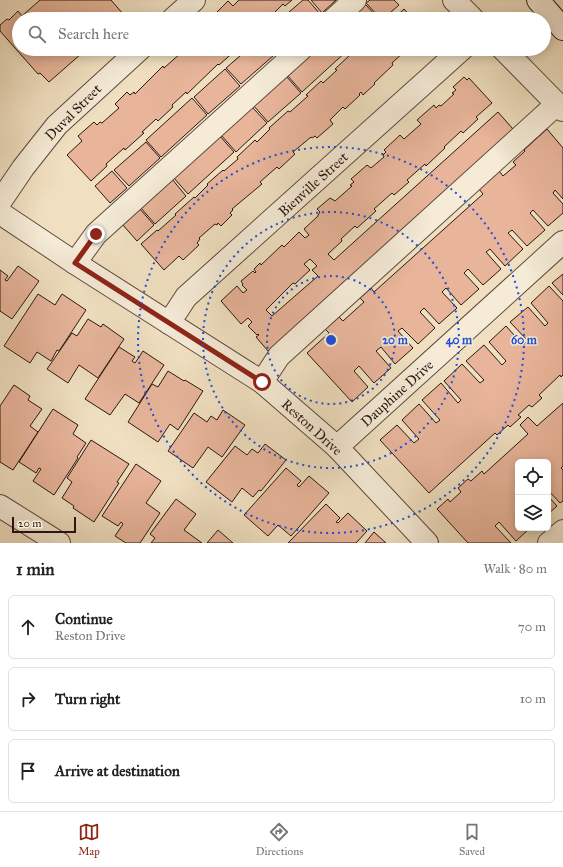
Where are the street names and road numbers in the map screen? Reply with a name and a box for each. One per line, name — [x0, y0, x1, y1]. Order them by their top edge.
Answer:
street label: Duval Street — [42, 81, 105, 144]
street label: Bienville Street — [275, 149, 352, 220]
street label: Dauphine Drive — [358, 356, 437, 430]
street label: Reston Drive — [278, 396, 346, 459]

